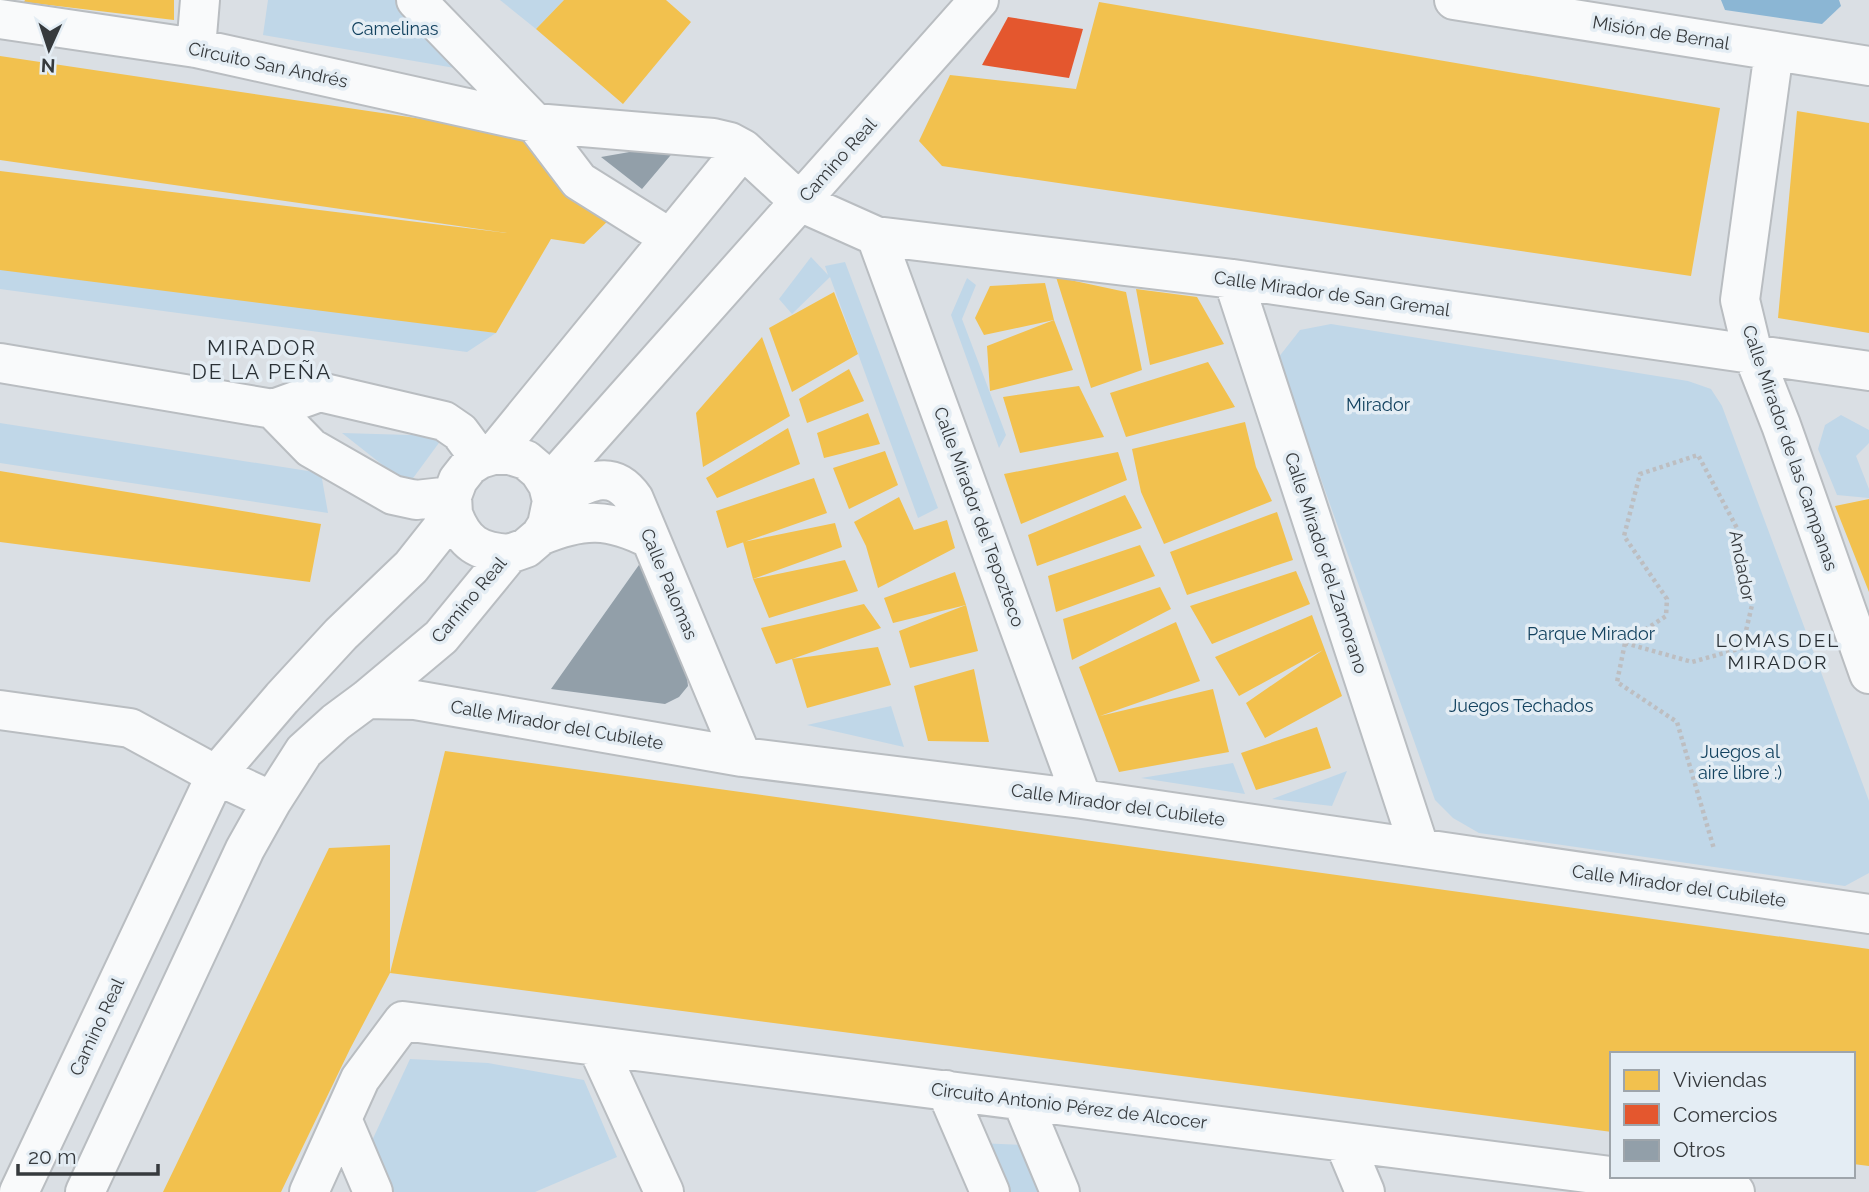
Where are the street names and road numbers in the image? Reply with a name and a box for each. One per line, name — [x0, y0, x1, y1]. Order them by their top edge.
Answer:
street label: Misión de Bernal — [1591, 11, 1731, 54]
street label: Circuito San Andrés — [186, 37, 350, 92]
street label: Camino Real — [795, 113, 881, 206]
street label: Calle Mirador de San Gremal — [1213, 267, 1452, 320]
street label: Calle Mirador de las Campanas — [1739, 322, 1843, 574]
street label: Calle Mirador del Tepozteco — [930, 404, 1029, 630]
street label: Calle Mirador del Zamorano — [1281, 449, 1372, 677]
street label: Calle Palomas — [637, 525, 702, 643]
street label: Andador — [1725, 529, 1760, 604]
street label: Camino Real — [427, 553, 511, 647]
street label: Calle Mirador del Cubilete — [449, 695, 666, 754]
street label: Calle Mirador del Cubilete — [1010, 779, 1227, 830]
street label: Calle Mirador del Cubilete — [1571, 860, 1788, 911]
street label: Camino Real — [65, 975, 128, 1079]
street label: Circuito Antonio Pérez de Alcocer — [930, 1078, 1209, 1133]

